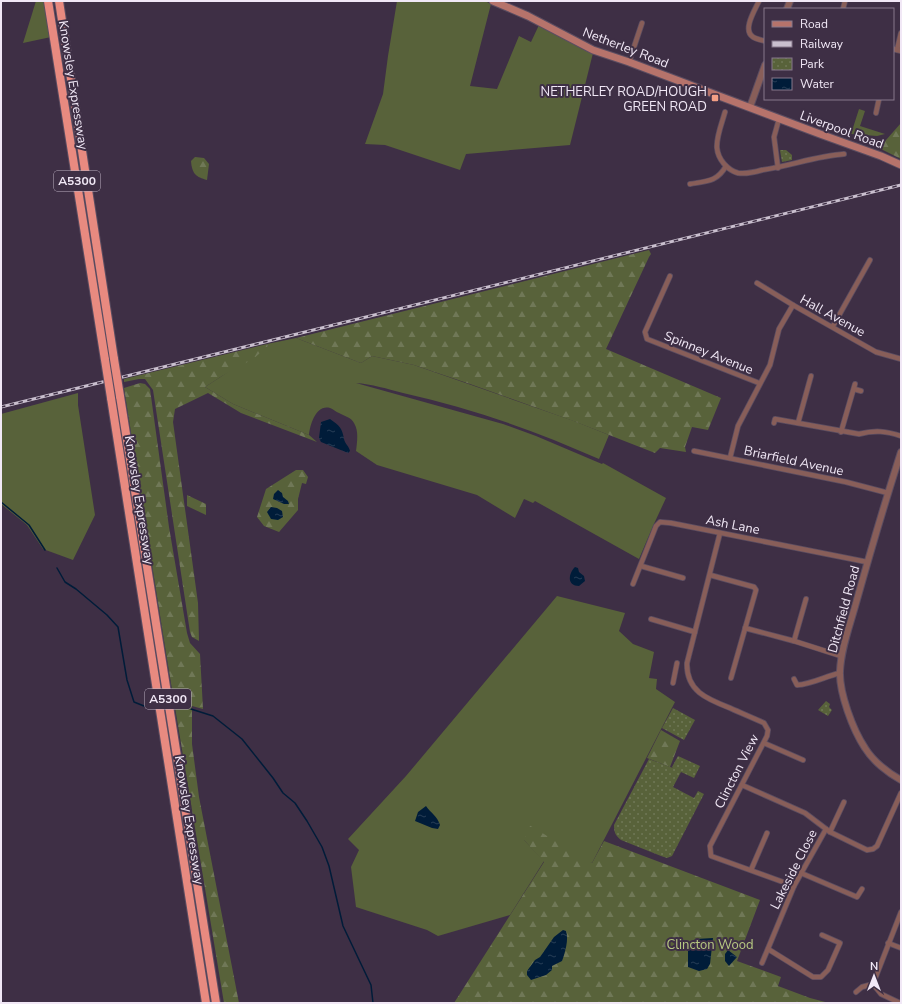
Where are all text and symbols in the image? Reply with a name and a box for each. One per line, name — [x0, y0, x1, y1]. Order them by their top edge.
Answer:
legend — [764, 8, 894, 100]
text: Road — [800, 16, 828, 32]
street label: Knowsley Expressway — [54, 19, 92, 151]
street label: Netherley Road — [580, 23, 671, 73]
text: Railway — [800, 36, 844, 52]
text: Park — [800, 56, 825, 72]
text: Water — [800, 76, 834, 92]
place label: NETHERLEY ROAD/HOUGH GREEN ROAD — [541, 83, 707, 116]
marker: NETHERLEY ROAD/HOUGH GREEN ROAD — [710, 93, 720, 103]
street label: Liverpool Road — [797, 106, 886, 153]
road number: A5300 — [54, 171, 100, 191]
street label: Hall Avenue — [797, 291, 868, 341]
street label: Spinney Avenue — [661, 327, 756, 379]
street label: Knowsley Expressway — [120, 434, 158, 566]
street label: Briarfield Avenue — [742, 442, 845, 480]
street label: Ash Lane — [704, 511, 761, 539]
street label: Ditchfield Road — [824, 564, 864, 655]
road number: A5300 — [145, 689, 191, 709]
street label: Clincton View — [710, 731, 763, 812]
street label: Knowsley Expressway — [170, 754, 208, 886]
street label: Lakeside Close — [766, 826, 822, 912]
park label: Clincton Wood — [666, 936, 754, 954]
north arrow — [854, 956, 894, 996]
text: N — [870, 959, 878, 974]

